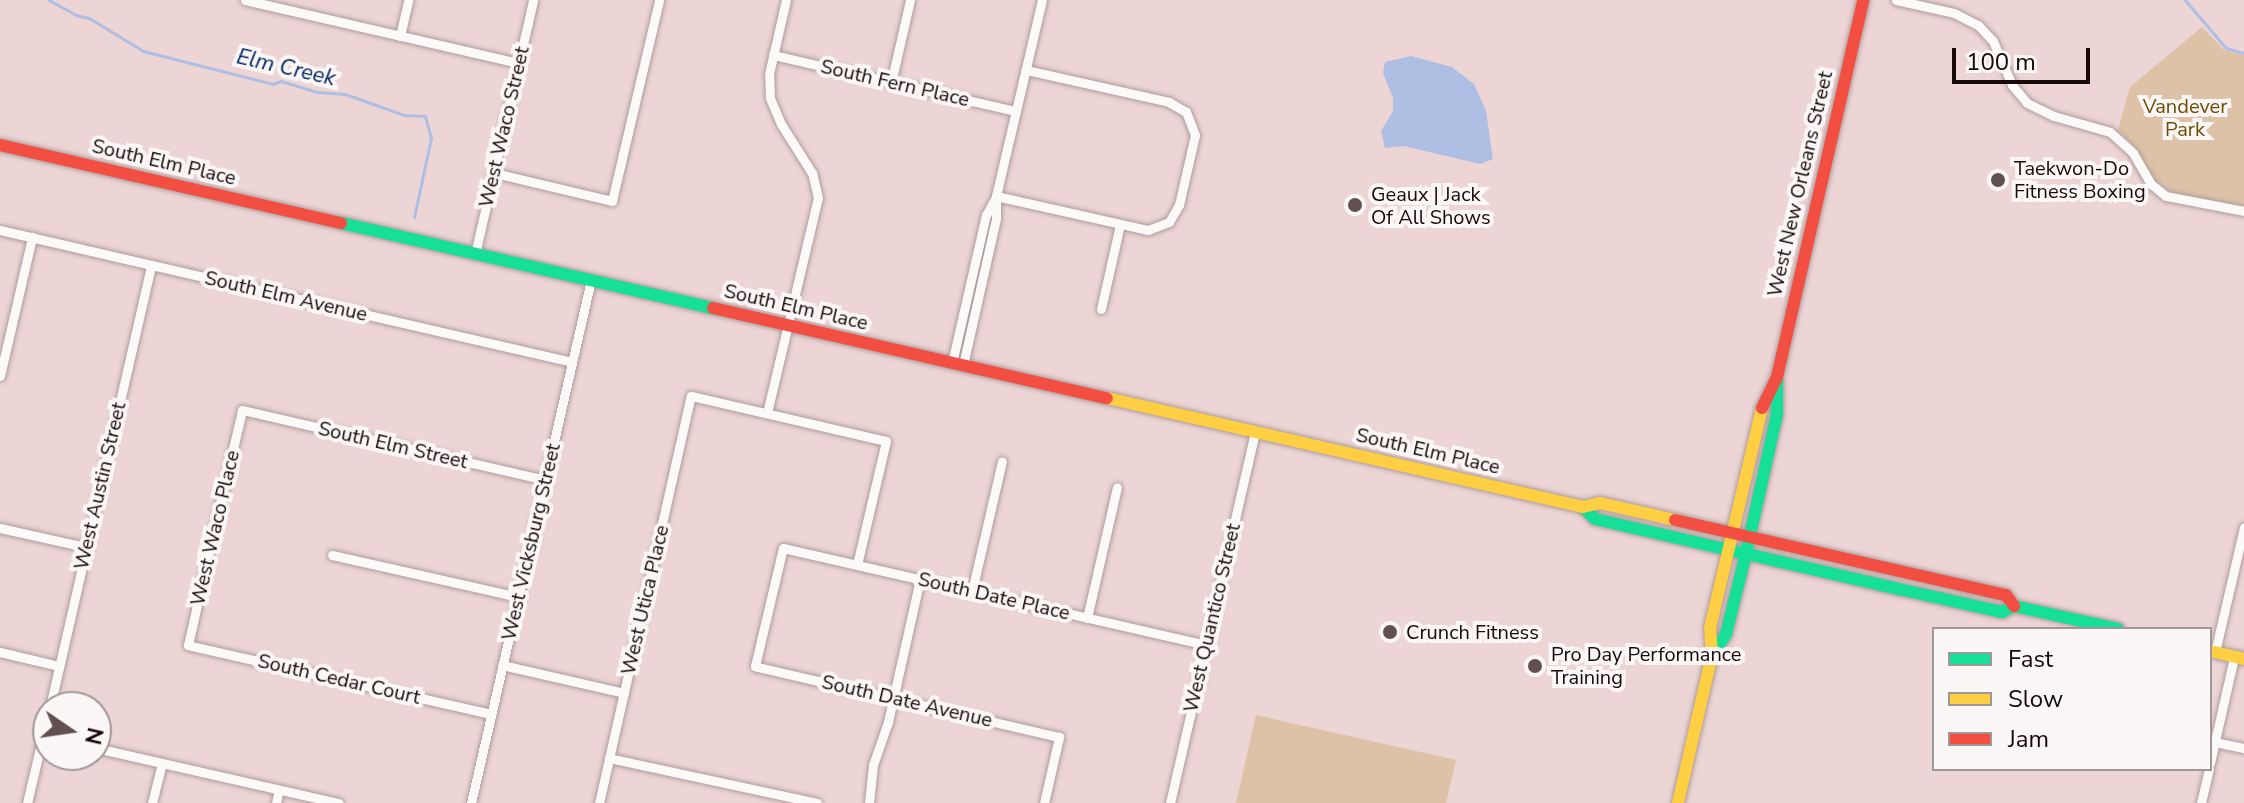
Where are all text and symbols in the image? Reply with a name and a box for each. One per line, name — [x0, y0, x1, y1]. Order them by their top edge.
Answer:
scale bar — [1956, 32, 2094, 82]
water label: Elm Creek — [234, 44, 338, 92]
street label: West Waco Street — [474, 44, 534, 210]
text: 100 m — [1966, 46, 2036, 78]
street label: South Fern Place — [818, 54, 972, 112]
street label: West New Orleans Street — [1762, 69, 1838, 299]
park label: Vandever Park — [2143, 94, 2227, 141]
street label: South Elm Place — [90, 134, 238, 190]
place label: Taekwon-Do Fitness Boxing — [2014, 156, 2146, 203]
marker: Taekwon-Do Fitness Boxing — [1989, 171, 2007, 189]
place label: Geaux | Jack Of All Shows — [1371, 182, 1491, 229]
marker: Geaux | Jack Of All Shows — [1346, 196, 1364, 214]
street label: South Elm Avenue — [202, 266, 370, 326]
street label: South Elm Place — [722, 279, 870, 335]
street label: West Austin Street — [69, 400, 131, 572]
street label: South Elm Street — [316, 416, 470, 474]
street label: South Elm Place — [1354, 423, 1502, 479]
street label: West Vicksburg Street — [497, 441, 565, 643]
street label: West Waco Place — [185, 448, 245, 608]
street label: West Quantico Street — [1179, 521, 1245, 715]
street label: West Utica Place — [616, 523, 674, 677]
street label: South Date Place — [916, 567, 1072, 625]
place label: Crunch Fitness — [1406, 620, 1539, 644]
marker: Crunch Fitness — [1381, 623, 1399, 641]
legend — [1932, 627, 2212, 771]
place label: Pro Day Performance Training — [1551, 642, 1741, 689]
text: Fast — [2008, 643, 2053, 675]
street label: South Cedar Court — [255, 649, 423, 709]
marker: Pro Day Performance Training — [1526, 657, 1544, 675]
street label: South Date Avenue — [819, 670, 995, 732]
text: Slow — [2008, 683, 2063, 715]
north arrow — [32, 691, 112, 771]
text: Jam — [2008, 723, 2049, 755]
text: N — [77, 725, 110, 747]

